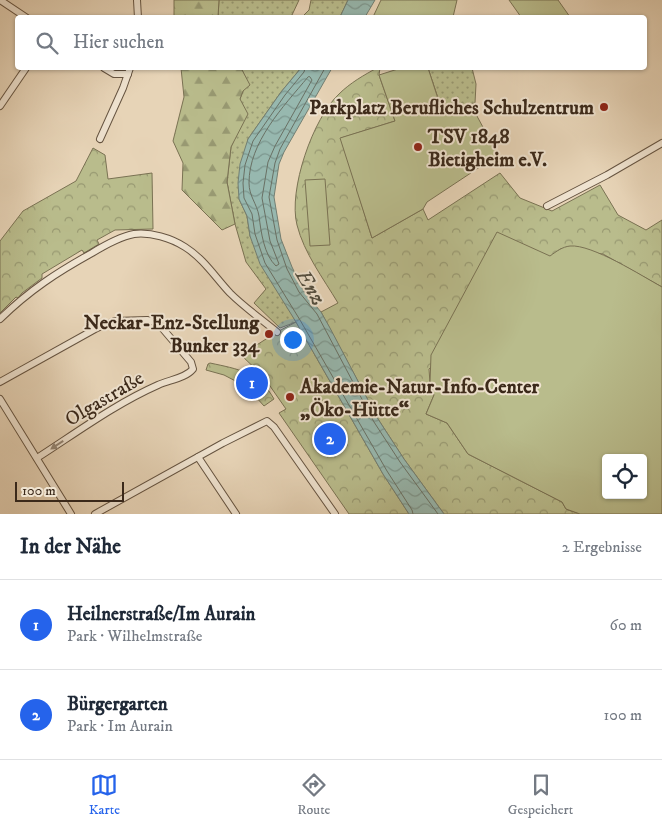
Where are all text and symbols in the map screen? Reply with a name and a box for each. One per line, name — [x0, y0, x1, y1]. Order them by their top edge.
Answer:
search box — [15, 15, 647, 70]
icon: search — [33, 29, 61, 57]
text: Hier suchen — [73, 31, 164, 54]
place label: Parkplatz Berufliches Schulzentrum — [309, 96, 594, 121]
marker: Parkplatz Berufliches Schulzentrum — [598, 101, 610, 113]
place label: TSV 1848 Bietigheim e.V. — [427, 125, 547, 173]
marker: TSV 1848 Bietigheim e.V. — [412, 141, 424, 153]
water label: Enz — [289, 264, 331, 310]
place label: Neckar-Enz-Stellung Bunker 334 — [84, 311, 260, 359]
your location — [280, 327, 306, 353]
marker: Neckar-Enz-Stellung Bunker 334 — [263, 328, 275, 340]
pin: 1 — [236, 364, 268, 402]
street label: Olgastraße — [61, 366, 149, 433]
place label: Akademie-Natur-Info-Center „Öko-Hütte“ — [299, 375, 539, 423]
marker: Akademie-Natur-Info-Center „Öko-Hütte“ — [284, 391, 296, 403]
pin: 2 — [314, 420, 346, 458]
one-way arrow — [50, 440, 64, 450]
map controls — [602, 454, 647, 499]
button: locate — [602, 454, 647, 499]
scale bar — [15, 479, 124, 502]
text: 100 m — [22, 482, 56, 500]
text: In der Nähe — [20, 534, 121, 560]
text: 2 Ergebnisse — [562, 537, 642, 557]
text: Heilnerstraße/Im Aurain — [67, 603, 255, 626]
text: 1 — [33, 615, 39, 635]
text: 60 m — [610, 615, 642, 635]
text: Park · Wilhelmstraße — [67, 626, 202, 646]
text: Bürgergarten — [67, 693, 168, 716]
text: 2 — [32, 705, 40, 725]
text: 100 m — [604, 705, 642, 725]
text: Park · Im Aurain — [67, 716, 173, 736]
tab: Karte — [89, 771, 120, 819]
tab: Route — [297, 771, 330, 819]
tab: Gespeichert — [508, 771, 573, 819]

